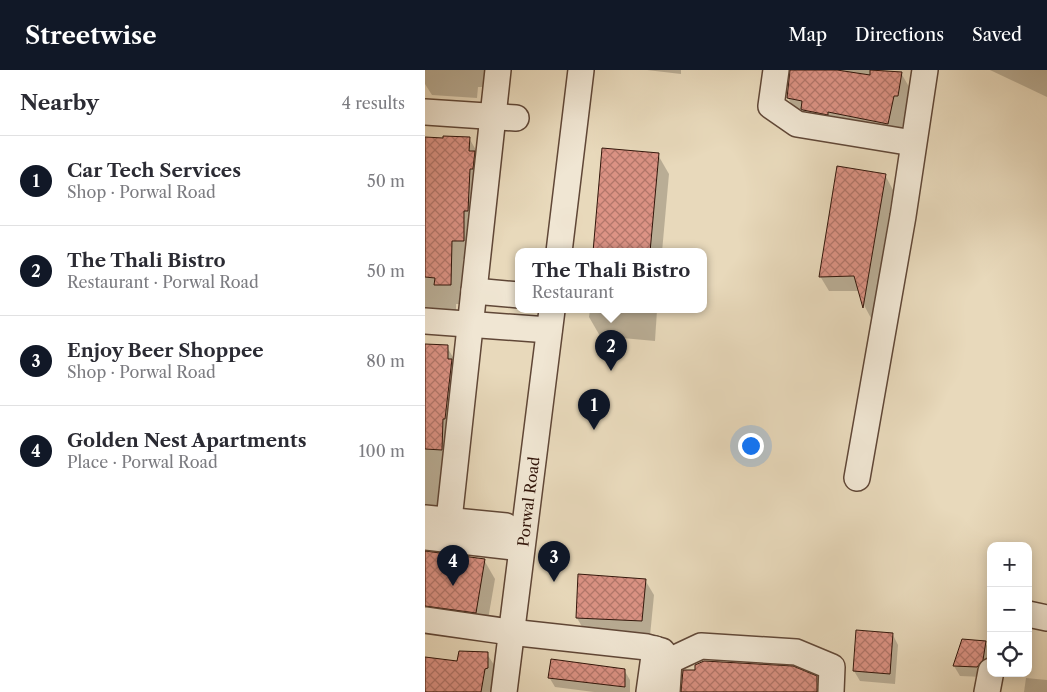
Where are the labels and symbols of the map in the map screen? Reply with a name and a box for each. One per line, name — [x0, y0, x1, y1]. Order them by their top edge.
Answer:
pin: 2 — [595, 330, 627, 371]
pin: 1 — [578, 389, 610, 430]
your location — [738, 433, 764, 459]
street label: Porwal Road — [513, 455, 543, 548]
pin: 3 — [538, 541, 570, 582]
pin: 4 — [437, 545, 469, 586]

